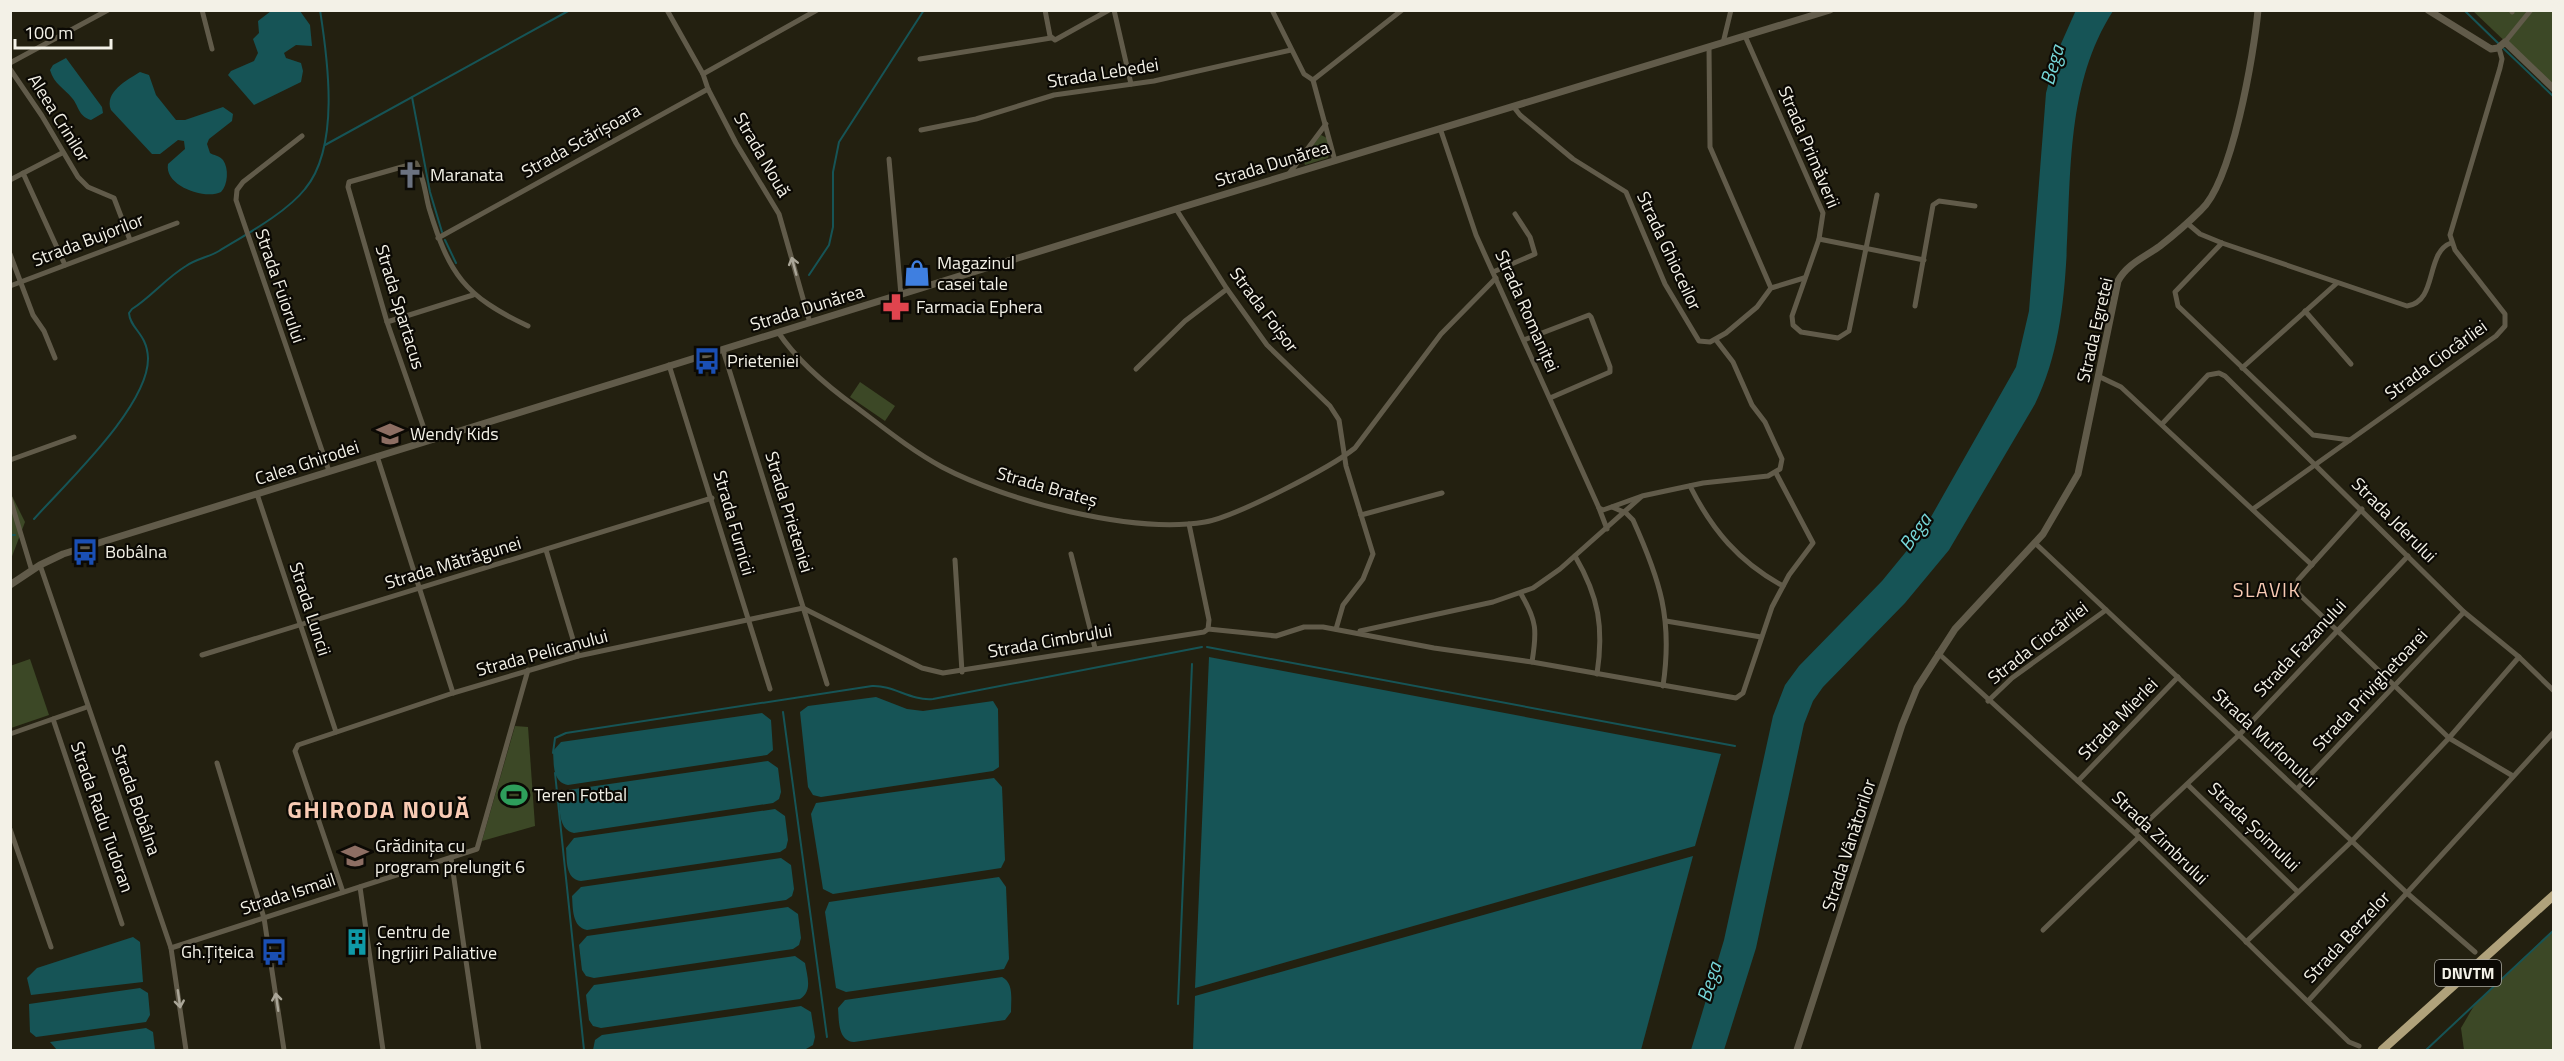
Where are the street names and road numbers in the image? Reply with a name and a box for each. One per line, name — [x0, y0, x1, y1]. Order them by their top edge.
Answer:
street label: Strada Lebedei — [1045, 50, 1161, 95]
street label: Aleea Crinilor — [22, 68, 97, 167]
street label: Strada Primăverii — [1772, 82, 1847, 212]
street label: Strada Scărișoara — [516, 97, 645, 185]
street label: Strada Nouă — [727, 107, 798, 202]
street label: Strada Dunărea — [1212, 133, 1332, 194]
street label: Strada Ghioceilor — [1630, 187, 1709, 315]
street label: Strada Bujorilor — [28, 206, 148, 273]
street label: Strada Fuiorului — [248, 225, 313, 347]
street label: Strada Spartacus — [369, 241, 432, 373]
street label: Strada Romaniței — [1488, 245, 1566, 376]
street label: Strada Foișor — [1223, 261, 1305, 358]
street label: Strada Egretei — [2069, 275, 2120, 385]
street label: Strada Dunărea — [747, 277, 867, 338]
street label: Strada Ciocârliei — [2379, 313, 2493, 406]
street label: Calea Ghirodei — [251, 433, 362, 492]
street label: Strada Prieteniei — [758, 448, 821, 576]
street label: Strada Brateș — [994, 459, 1101, 514]
street label: Strada Furnicii — [707, 467, 762, 578]
street label: Strada Jderului — [2346, 471, 2443, 568]
street label: Strada Mătrăgunei — [382, 529, 524, 596]
street label: Strada Luncii — [283, 558, 338, 659]
street label: Strada Fazanului — [2247, 593, 2352, 703]
street label: Strada Ciocârliei — [1982, 595, 2094, 691]
street label: Strada Cimbrului — [986, 616, 1114, 665]
street label: Strada Pelicanului — [473, 622, 611, 683]
street label: Strada Privighetoarei — [2306, 622, 2434, 757]
street label: Strada Mierlei — [2071, 671, 2164, 766]
street label: Strada Muflonului — [2207, 682, 2324, 793]
street label: Strada Radu Tudoran — [64, 738, 141, 896]
street label: Strada Bobâlna — [105, 741, 168, 859]
street label: Strada Vânătorilor — [1814, 775, 1883, 914]
street label: Strada Șoimului — [2202, 776, 2307, 878]
street label: Strada Zimbrului — [2106, 784, 2215, 891]
street label: Strada Ismail — [237, 865, 339, 922]
street label: Strada Berzelor — [2297, 885, 2396, 989]
road number: DNVTM — [2435, 960, 2501, 986]

